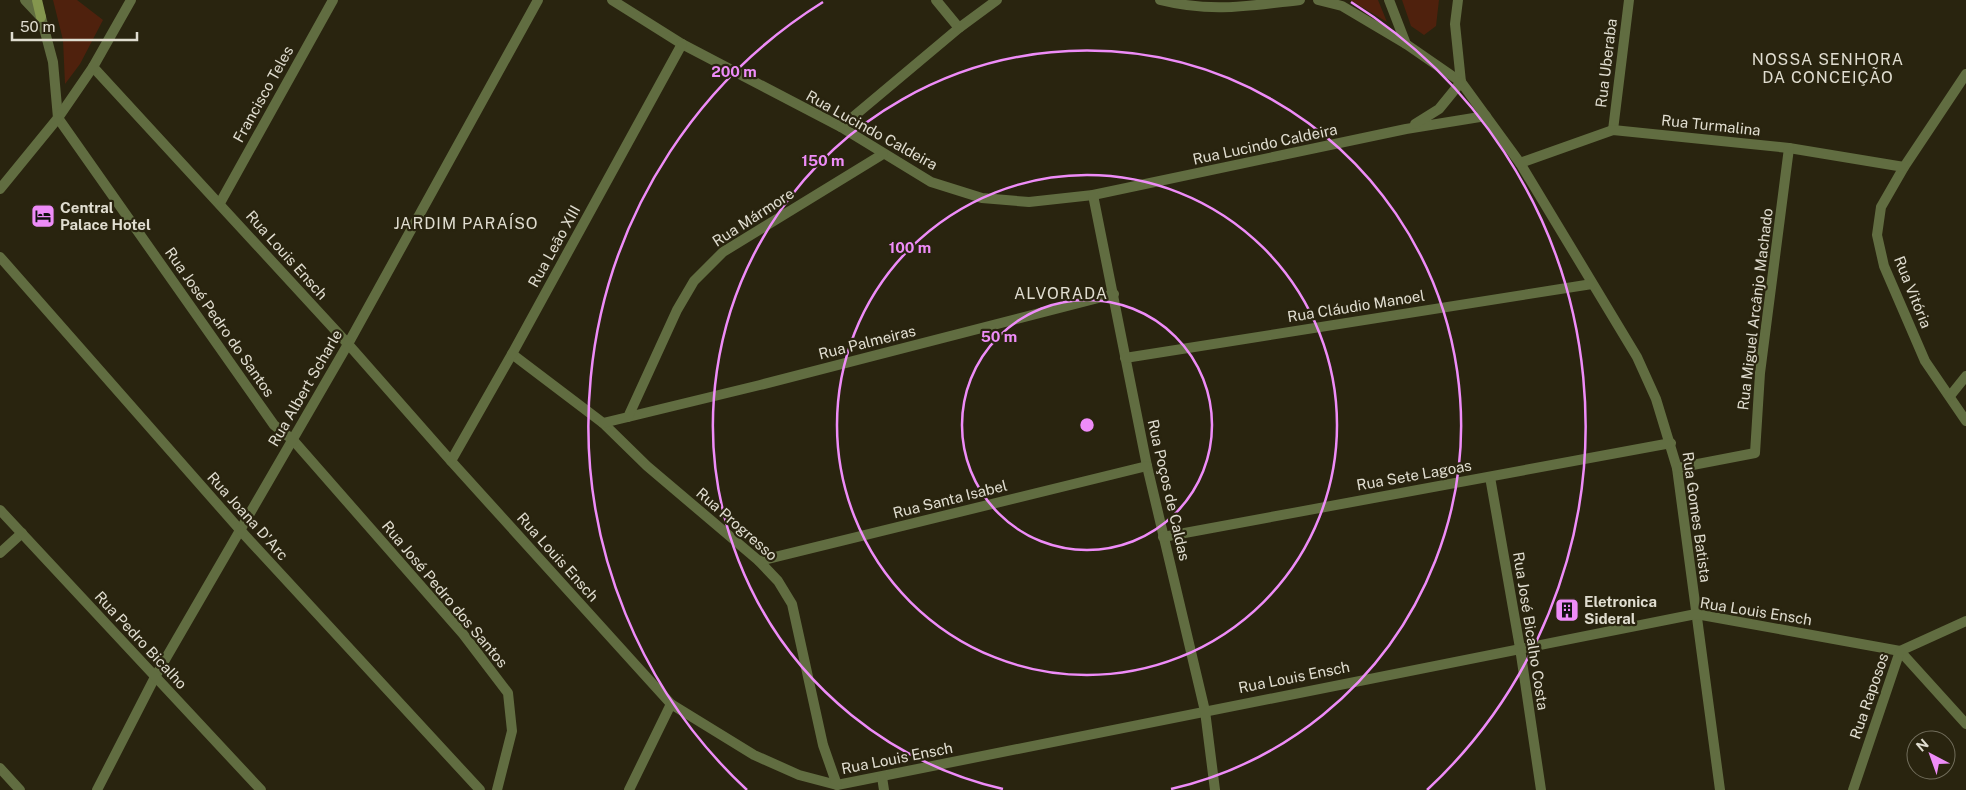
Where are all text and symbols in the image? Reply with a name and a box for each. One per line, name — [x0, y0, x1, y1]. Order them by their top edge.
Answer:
scale bar — [12, 10, 138, 42]
street label: Rua Uberaba — [1592, 17, 1620, 109]
text: 50 m — [20, 18, 55, 35]
street label: Francisco Teles — [230, 43, 296, 145]
district label: NOSSA SENHORA DA CONCEIÇÃO — [1752, 50, 1904, 87]
text: 200 m — [711, 63, 757, 80]
street label: Rua Lucindo Caldeira — [803, 87, 941, 173]
street label: Rua Turmalina — [1660, 111, 1762, 139]
street label: Rua Lucindo Caldeira — [1191, 120, 1339, 168]
text: 150 m — [801, 152, 845, 169]
street label: Rua Mármore — [709, 184, 797, 250]
place label: Central Palace Hotel — [60, 199, 151, 233]
street label: Rua Leão XIII — [525, 202, 583, 290]
hotel icon: Central Palace Hotel — [30, 203, 56, 229]
street label: Rua Louis Ensch — [243, 207, 331, 303]
street label: Rua Miguel Arcânjo Machado — [1734, 207, 1776, 411]
district label: JARDIM PARAÍSO — [393, 213, 539, 233]
text: 100 m — [889, 239, 931, 256]
street label: Rua José Pedro do Santos — [162, 244, 278, 400]
street label: Rua Vitória — [1891, 254, 1935, 330]
district label: ALVORADA — [1014, 284, 1108, 303]
street label: Rua Cláudio Manoel — [1286, 287, 1426, 325]
street label: Rua Palmeiras — [817, 322, 917, 362]
street label: Rua Albert Scharle — [265, 327, 345, 449]
text: 50 m — [981, 328, 1017, 345]
centre of rings — [1078, 416, 1096, 434]
street label: Rua Poços de Caldas — [1144, 418, 1194, 562]
street label: Rua Gomes Batista — [1679, 451, 1715, 583]
street label: Rua Sete Lagoas — [1355, 457, 1473, 493]
street label: Rua Joana D'Arc — [204, 469, 292, 563]
street label: Rua Santa Isabel — [891, 477, 1009, 521]
street label: Rua Progresso — [693, 484, 781, 564]
street label: Rua Louis Ensch — [514, 509, 602, 605]
street label: Rua José Pedro dos Santos — [379, 517, 511, 671]
street label: Rua José Bicalho Costa — [1510, 551, 1552, 711]
street label: Rua Pedro Bicalho — [91, 588, 191, 692]
place label: Eletronica Sideral — [1584, 593, 1657, 627]
street label: Rua Louis Ensch — [1699, 594, 1813, 628]
building icon: Eletronica Sideral — [1554, 597, 1580, 623]
street label: Rua Raposos — [1846, 651, 1892, 741]
street label: Rua Louis Ensch — [1237, 658, 1351, 696]
north arrow — [1906, 730, 1956, 780]
text: N — [1913, 736, 1932, 755]
street label: Rua Louis Ensch — [840, 739, 954, 777]

